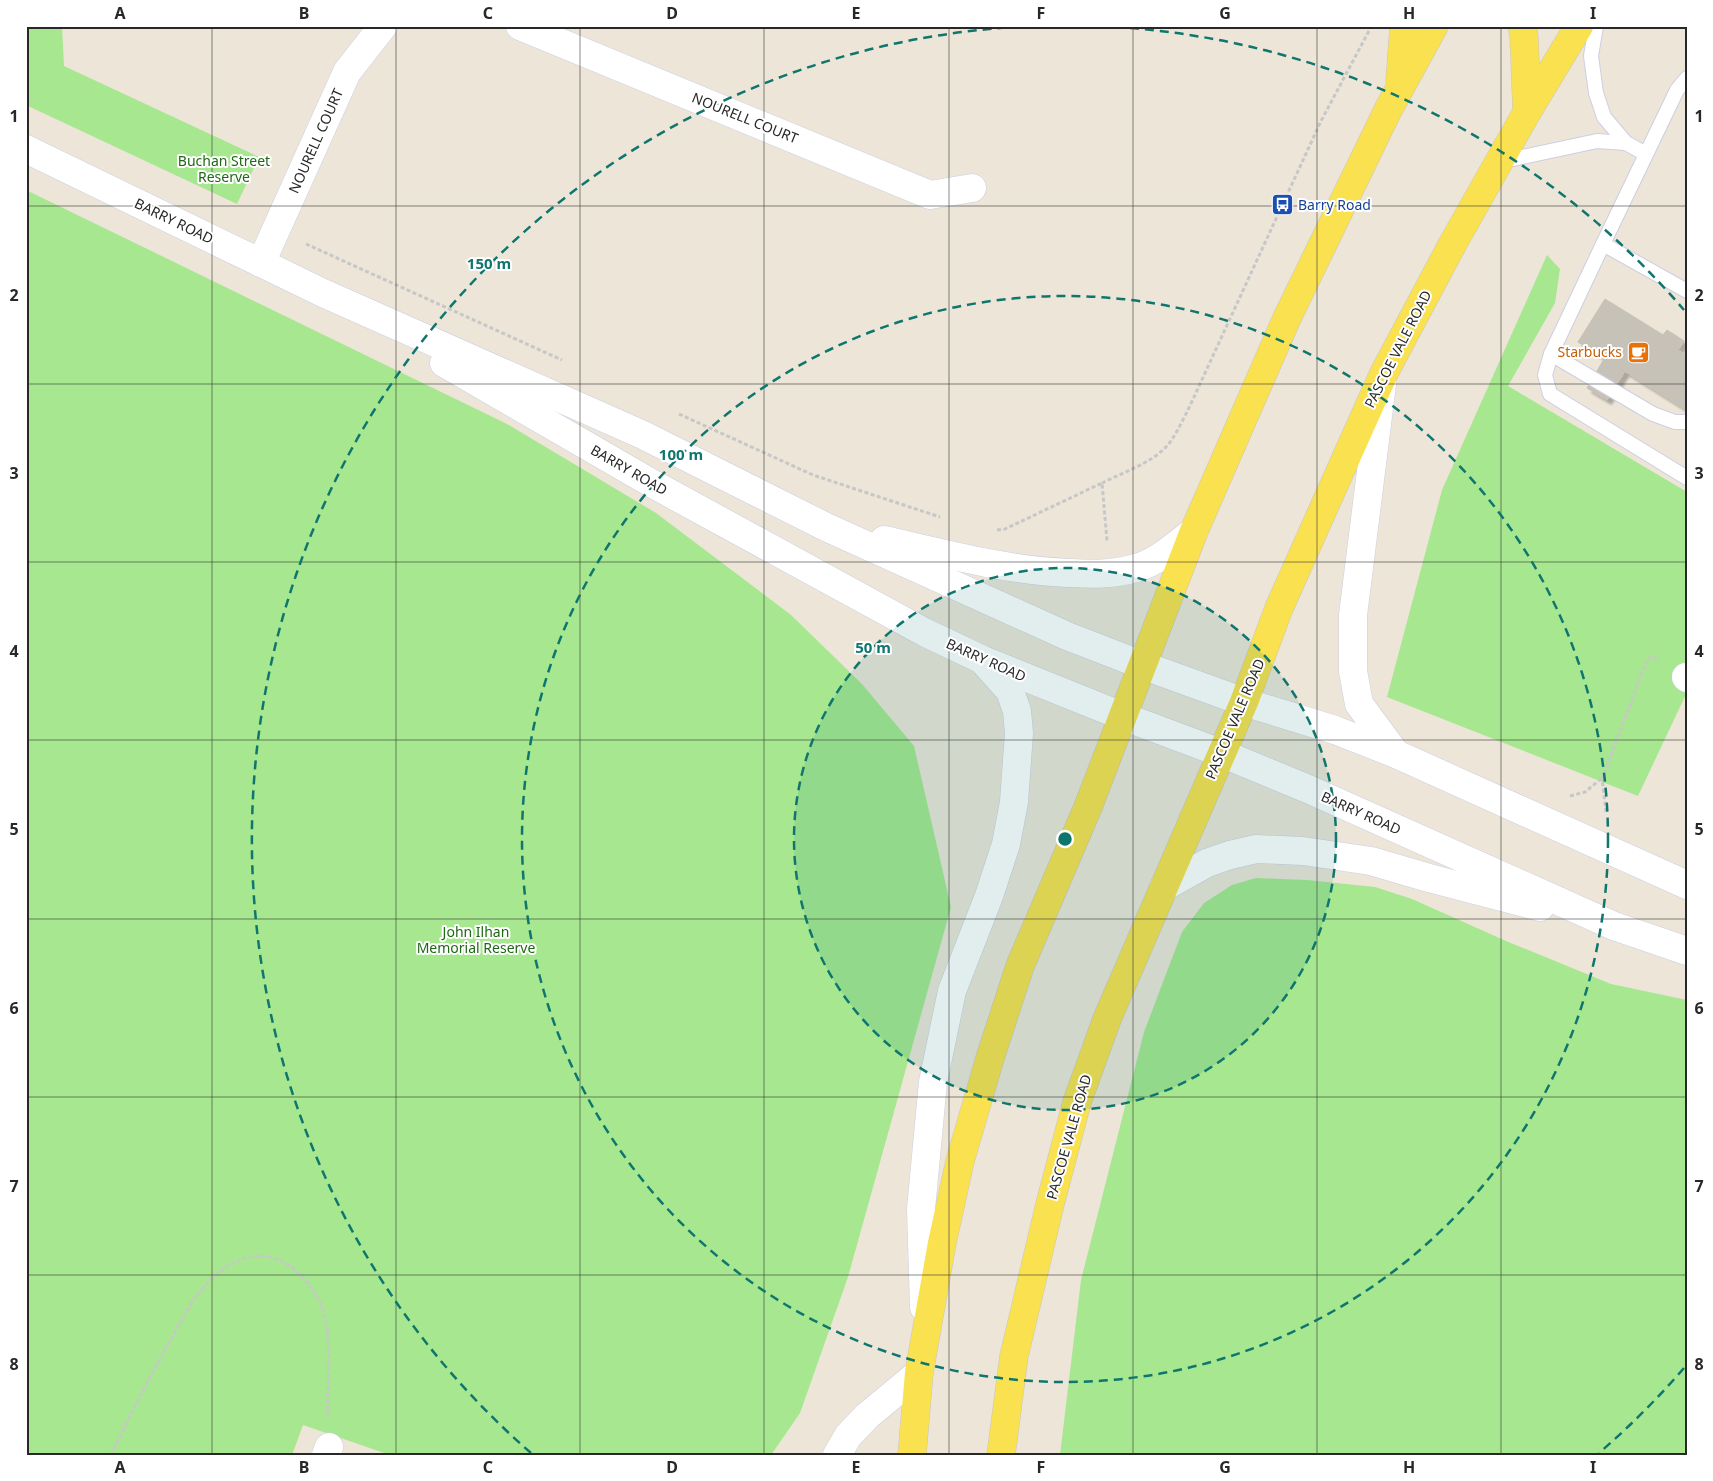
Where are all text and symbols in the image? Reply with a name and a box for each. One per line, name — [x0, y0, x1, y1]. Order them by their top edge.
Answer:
text: A — [114, 2, 126, 24]
text: B — [299, 2, 309, 24]
text: C — [483, 2, 493, 24]
text: D — [666, 2, 678, 24]
text: E — [852, 2, 861, 24]
text: F — [1037, 2, 1045, 24]
text: G — [1219, 2, 1231, 24]
text: H — [1403, 2, 1415, 24]
text: I — [1590, 2, 1596, 24]
street label: NOURELL COURT — [284, 85, 347, 196]
street label: NOURELL COURT — [689, 88, 801, 148]
text: 1 — [9, 105, 19, 127]
text: 1 — [1694, 105, 1704, 127]
park label: Buchan Street Reserve — [178, 151, 270, 186]
street label: BARRY ROAD — [132, 193, 217, 248]
bus stop icon: Barry Road — [1270, 193, 1294, 217]
place label: Barry Road — [1298, 195, 1371, 214]
text: 150 m — [467, 253, 511, 273]
text: 2 — [9, 284, 19, 306]
text: 2 — [1694, 284, 1704, 306]
street label: PASCOE VALE ROAD — [1360, 287, 1435, 411]
cafe icon: Starbucks — [1626, 340, 1650, 364]
place label: Starbucks — [1557, 342, 1622, 361]
street label: BARRY ROAD — [587, 440, 671, 499]
text: 100 m — [659, 444, 703, 464]
text: 3 — [9, 462, 19, 484]
text: 3 — [1694, 462, 1704, 484]
street label: BARRY ROAD — [943, 633, 1029, 686]
text: 50 m — [855, 637, 891, 657]
text: 4 — [9, 640, 19, 662]
text: 4 — [1694, 640, 1704, 662]
street label: PASCOE VALE ROAD — [1201, 656, 1269, 782]
street label: BARRY ROAD — [1318, 786, 1404, 839]
text: 5 — [9, 818, 19, 840]
text: 5 — [1694, 818, 1704, 840]
centre of rings — [1056, 830, 1074, 848]
park label: John Ilhan Memorial Reserve — [417, 922, 535, 957]
text: 6 — [9, 997, 19, 1019]
text: 6 — [1694, 997, 1704, 1019]
street label: PASCOE VALE ROAD — [1042, 1072, 1095, 1202]
text: 7 — [9, 1175, 19, 1197]
text: 7 — [1694, 1175, 1704, 1197]
text: 8 — [9, 1353, 19, 1375]
text: 8 — [1694, 1353, 1704, 1375]
text: A — [114, 1456, 126, 1478]
text: B — [299, 1456, 309, 1478]
text: C — [483, 1456, 493, 1478]
text: D — [666, 1456, 678, 1478]
text: E — [852, 1456, 861, 1478]
text: F — [1037, 1456, 1045, 1478]
text: G — [1219, 1456, 1231, 1478]
text: H — [1403, 1456, 1415, 1478]
text: I — [1590, 1456, 1596, 1478]

